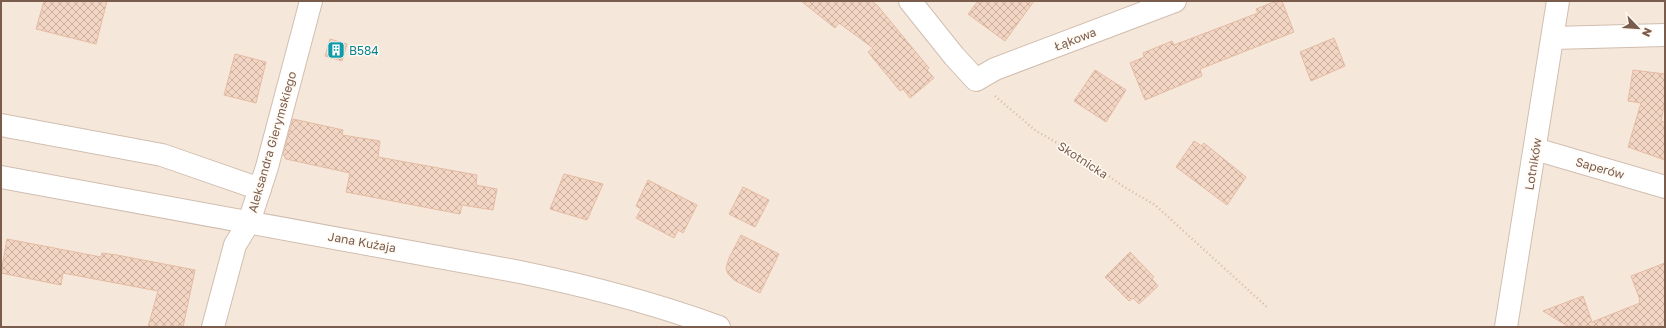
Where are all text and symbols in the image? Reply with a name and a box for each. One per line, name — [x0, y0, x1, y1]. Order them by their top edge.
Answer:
north arrow — [1618, 8, 1658, 48]
street label: Łąkowa — [1052, 24, 1098, 54]
text: N — [1640, 26, 1655, 39]
building icon: B584 — [326, 40, 346, 60]
place label: B584 — [349, 43, 379, 58]
street label: Aleksandra Gierymskiego — [245, 70, 299, 214]
street label: Lotników — [1521, 137, 1545, 191]
street label: Skotnicka — [1055, 138, 1111, 182]
street label: Saperów — [1574, 154, 1626, 182]
street label: Jana Kużaja — [327, 229, 397, 255]

